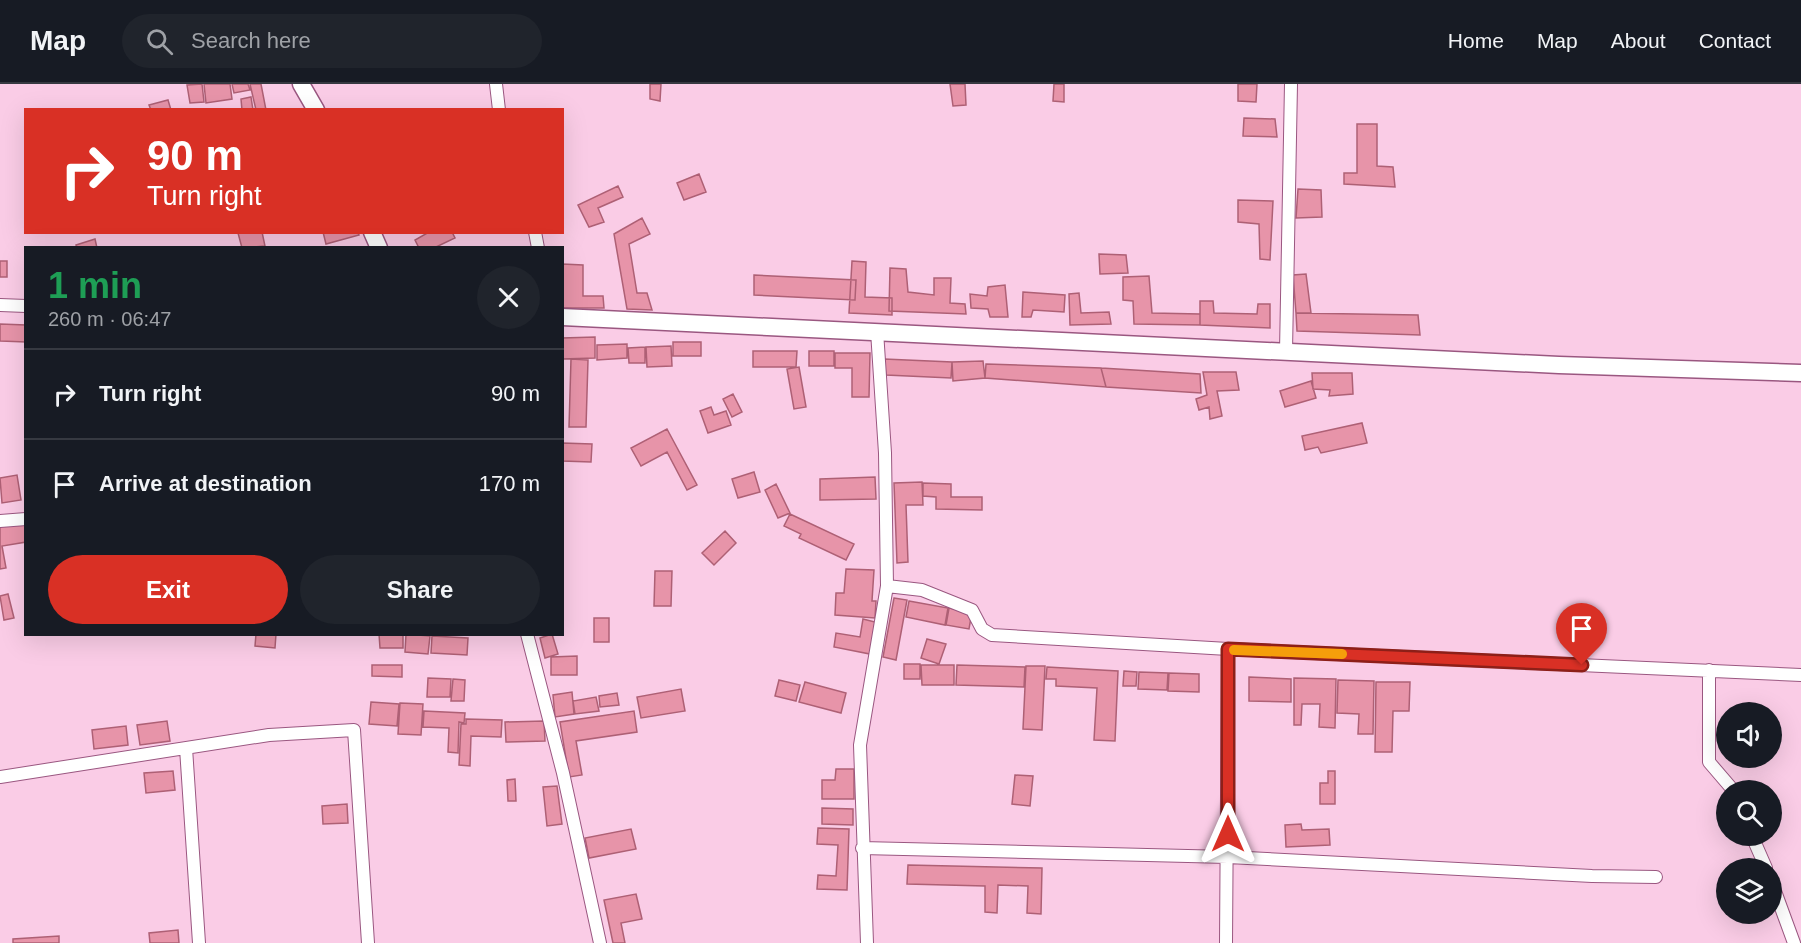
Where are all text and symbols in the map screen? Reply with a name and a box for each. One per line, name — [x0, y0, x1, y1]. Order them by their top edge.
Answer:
search box — [122, 14, 542, 68]
text: Map — [30, 25, 86, 56]
icon: search — [143, 25, 176, 58]
text: Search here — [191, 28, 311, 53]
text: Home — [1448, 29, 1504, 52]
text: Map — [1537, 29, 1578, 52]
text: About — [1611, 29, 1666, 52]
text: Contact — [1699, 29, 1771, 52]
icon: right — [48, 132, 126, 210]
text: 90 m — [147, 132, 243, 179]
text: Turn right — [147, 181, 262, 211]
text: 1 min — [48, 265, 142, 306]
button: close — [477, 266, 540, 329]
text: 260 m · 06:47 — [48, 308, 171, 330]
icon: right — [48, 378, 81, 411]
text: Turn right — [99, 381, 201, 406]
text: 90 m — [491, 381, 540, 406]
icon: arrive — [48, 468, 81, 501]
text: Arrive at destination — [99, 471, 312, 496]
text: 170 m — [479, 471, 540, 496]
button: Exit — [48, 555, 288, 624]
button: Share — [300, 555, 540, 624]
pin — [1556, 603, 1607, 665]
icon: arrive — [1565, 612, 1598, 645]
map controls — [1716, 702, 1782, 924]
button: sound — [1716, 702, 1782, 768]
button: search — [1716, 780, 1782, 846]
position arrow — [1196, 802, 1260, 866]
button: layers — [1716, 858, 1782, 924]

